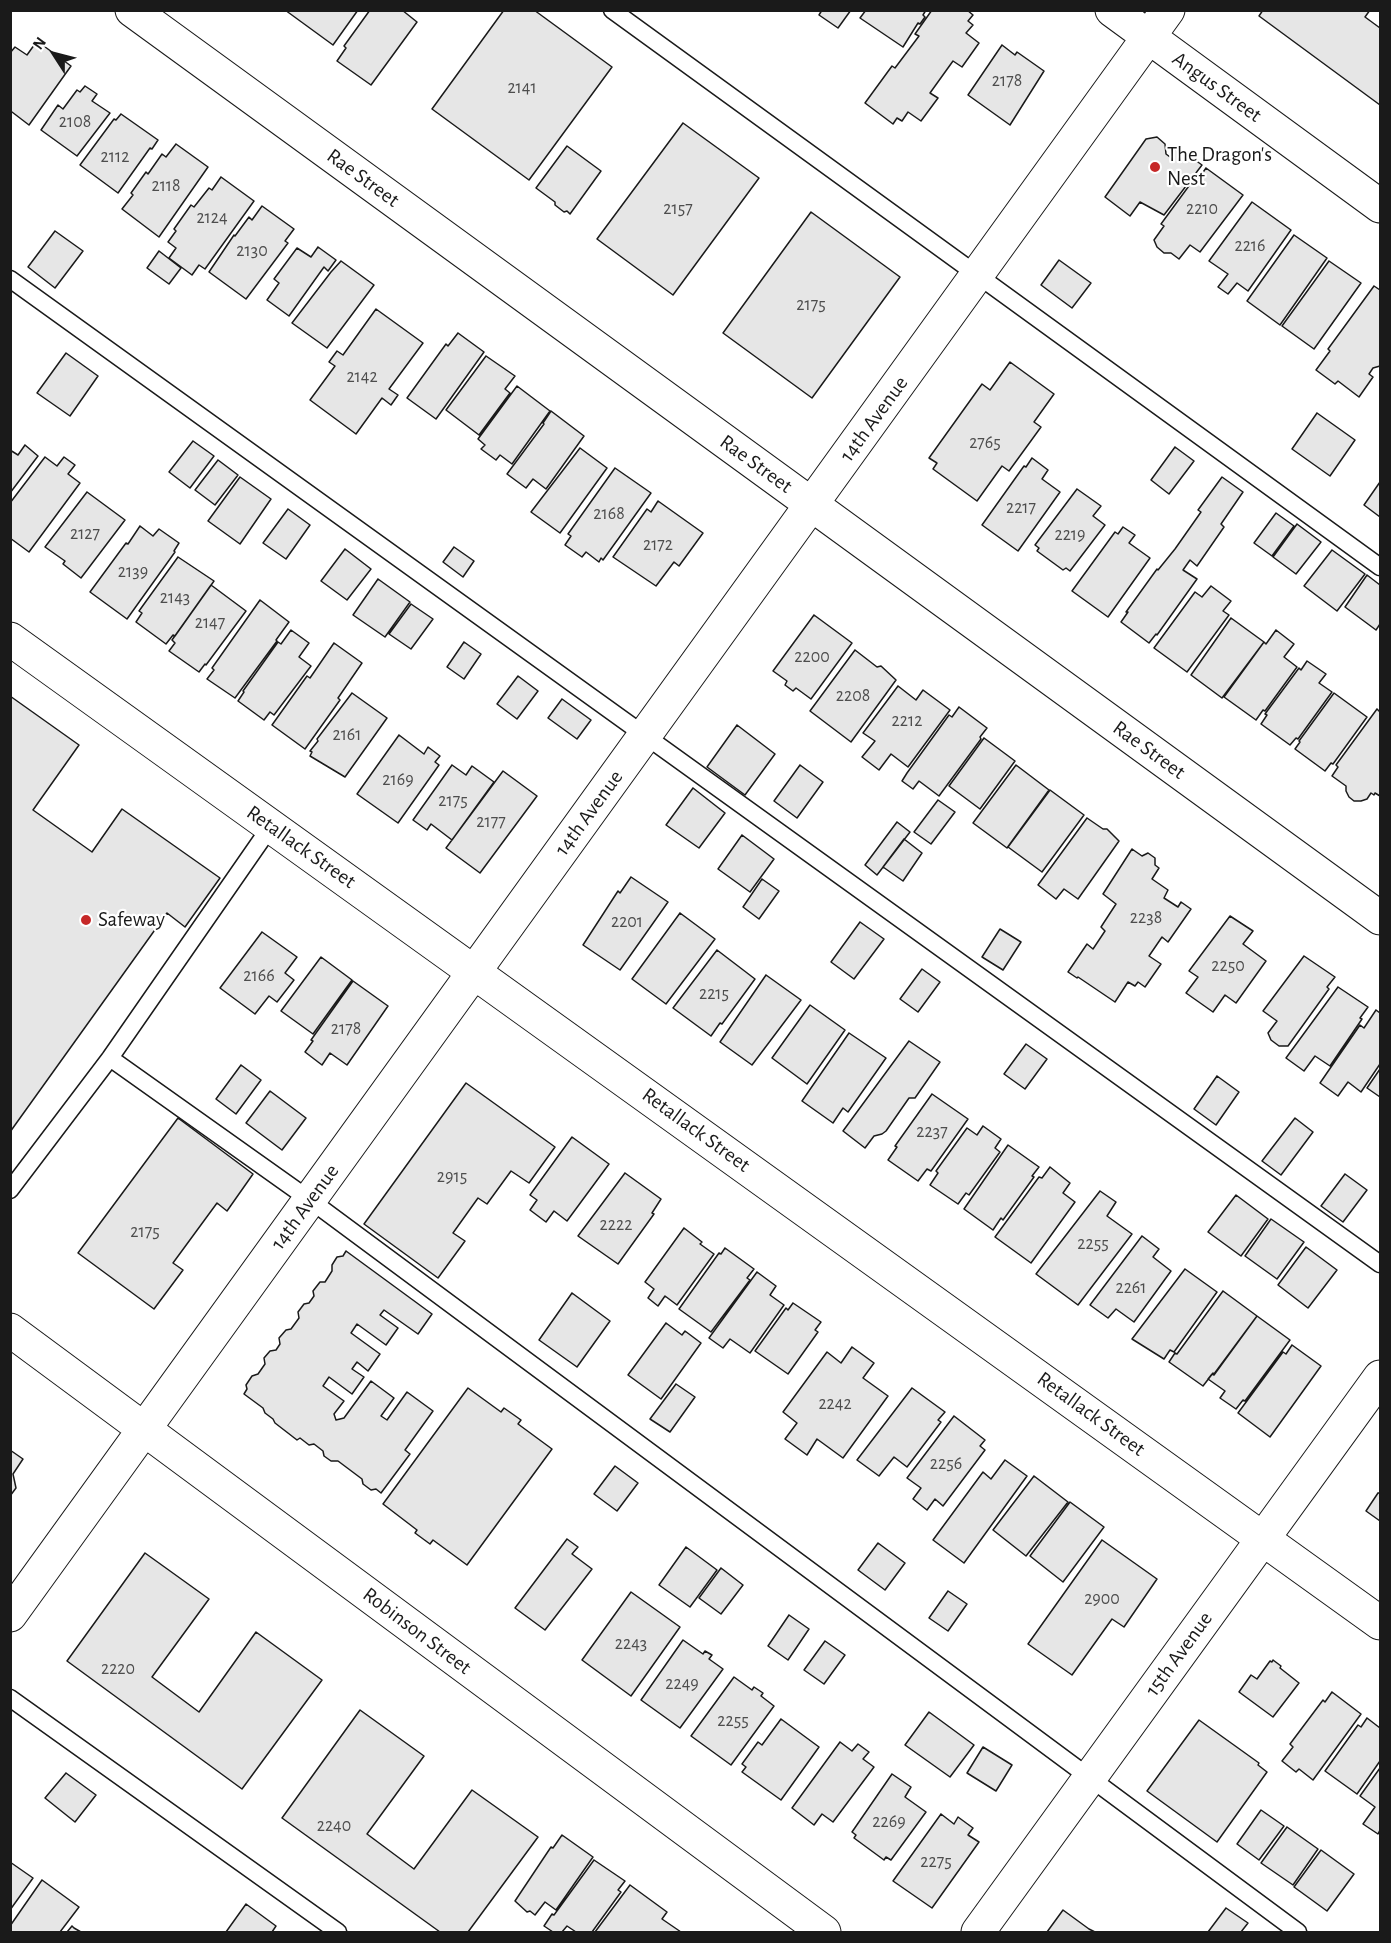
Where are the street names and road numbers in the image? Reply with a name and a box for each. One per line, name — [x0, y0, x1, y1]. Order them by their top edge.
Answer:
street label: Angus Street — [1167, 46, 1267, 128]
street label: Rae Street — [322, 143, 404, 213]
street label: 14th Avenue — [835, 371, 913, 467]
street label: Rae Street — [715, 429, 797, 499]
street label: Rae Street — [1108, 715, 1190, 785]
street label: 14th Avenue — [550, 765, 628, 861]
street label: Retallack Street — [242, 800, 360, 894]
street label: Retallack Street — [637, 1082, 755, 1178]
street label: 14th Avenue — [266, 1159, 344, 1255]
street label: Retallack Street — [1032, 1366, 1150, 1462]
street label: Robinson Street — [358, 1582, 476, 1680]
street label: 15th Avenue — [1140, 1607, 1218, 1701]

